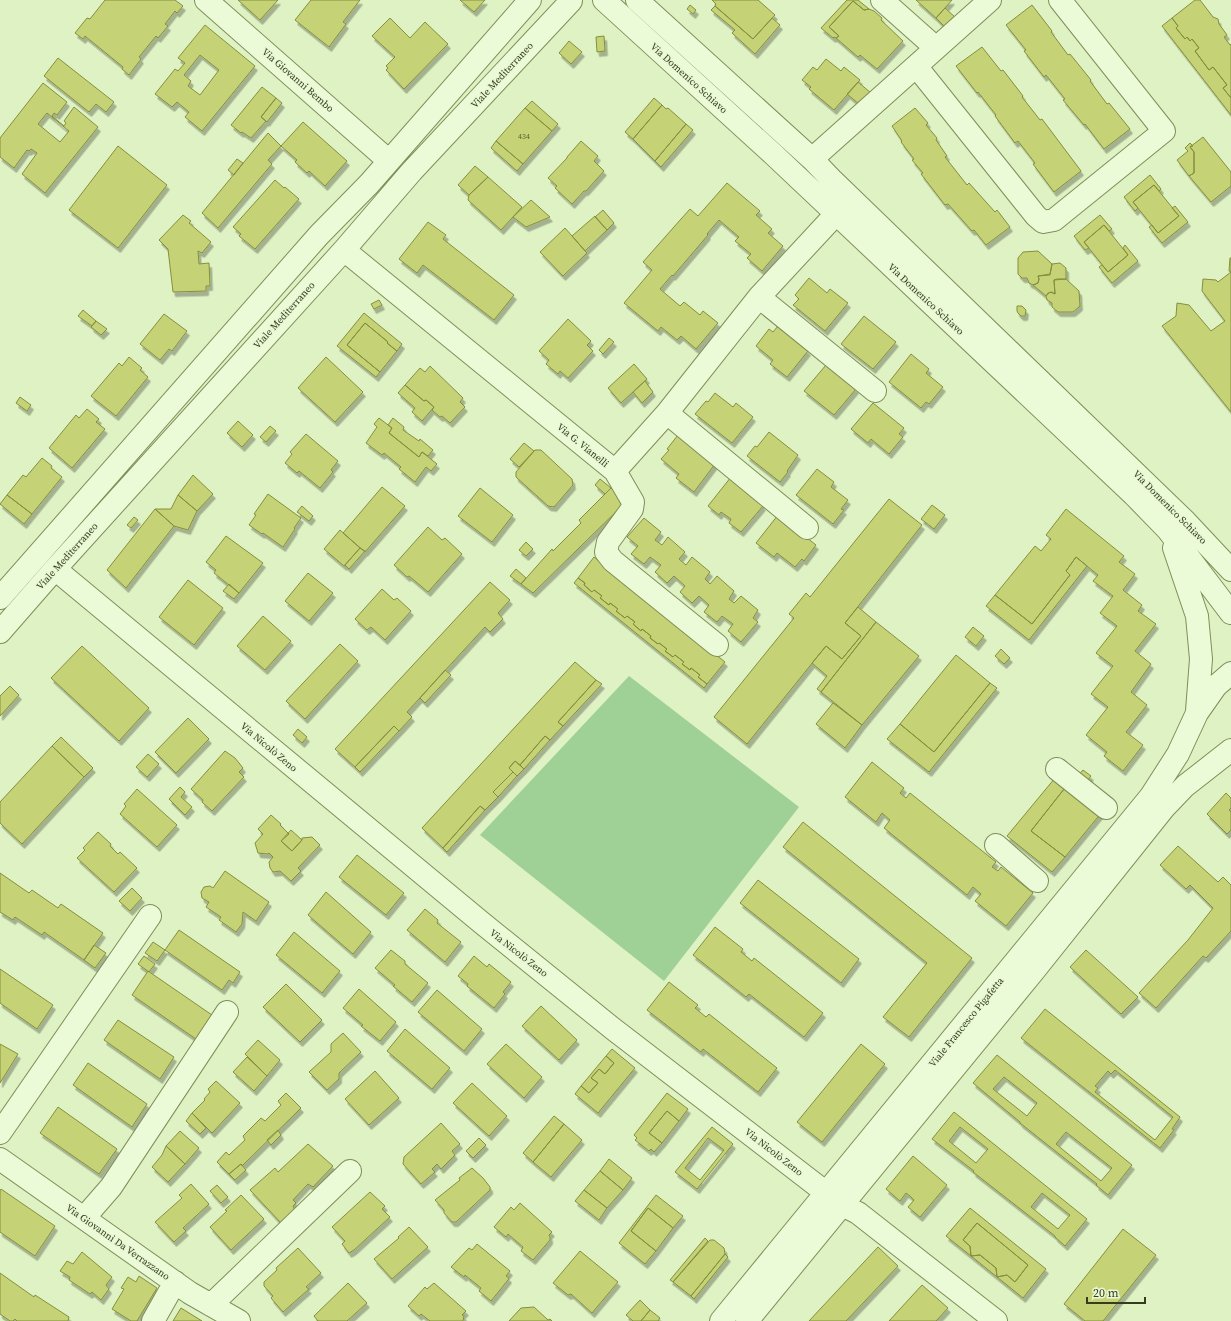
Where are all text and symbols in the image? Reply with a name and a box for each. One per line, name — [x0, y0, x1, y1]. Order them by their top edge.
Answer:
street label: Viale Mediterraneo — [468, 39, 536, 111]
street label: Via Domenico Schiavo — [648, 40, 731, 116]
street label: Via Giovanni Bembo — [259, 45, 337, 115]
house number: 434 — [518, 131, 530, 142]
street label: Via Domenico Schiavo — [885, 260, 967, 338]
street label: Viale Mediterraneo — [250, 278, 318, 351]
street label: Via G. Vianelli — [554, 420, 612, 470]
street label: Via Domenico Schiavo — [1130, 467, 1210, 547]
street label: Viale Mediterraneo — [33, 519, 101, 592]
street label: Via Nicolò Zeno — [238, 719, 301, 775]
street label: Via Nicolò Zeno — [487, 926, 551, 980]
street label: Viale Francesco Pigafetta — [926, 974, 1007, 1070]
street label: Via Nicolò Zeno — [742, 1125, 806, 1179]
street label: Via Giovanni Da Verrazzano — [63, 1201, 173, 1283]
scale bar — [1087, 1279, 1145, 1305]
text: 20 m — [1093, 1285, 1119, 1301]

